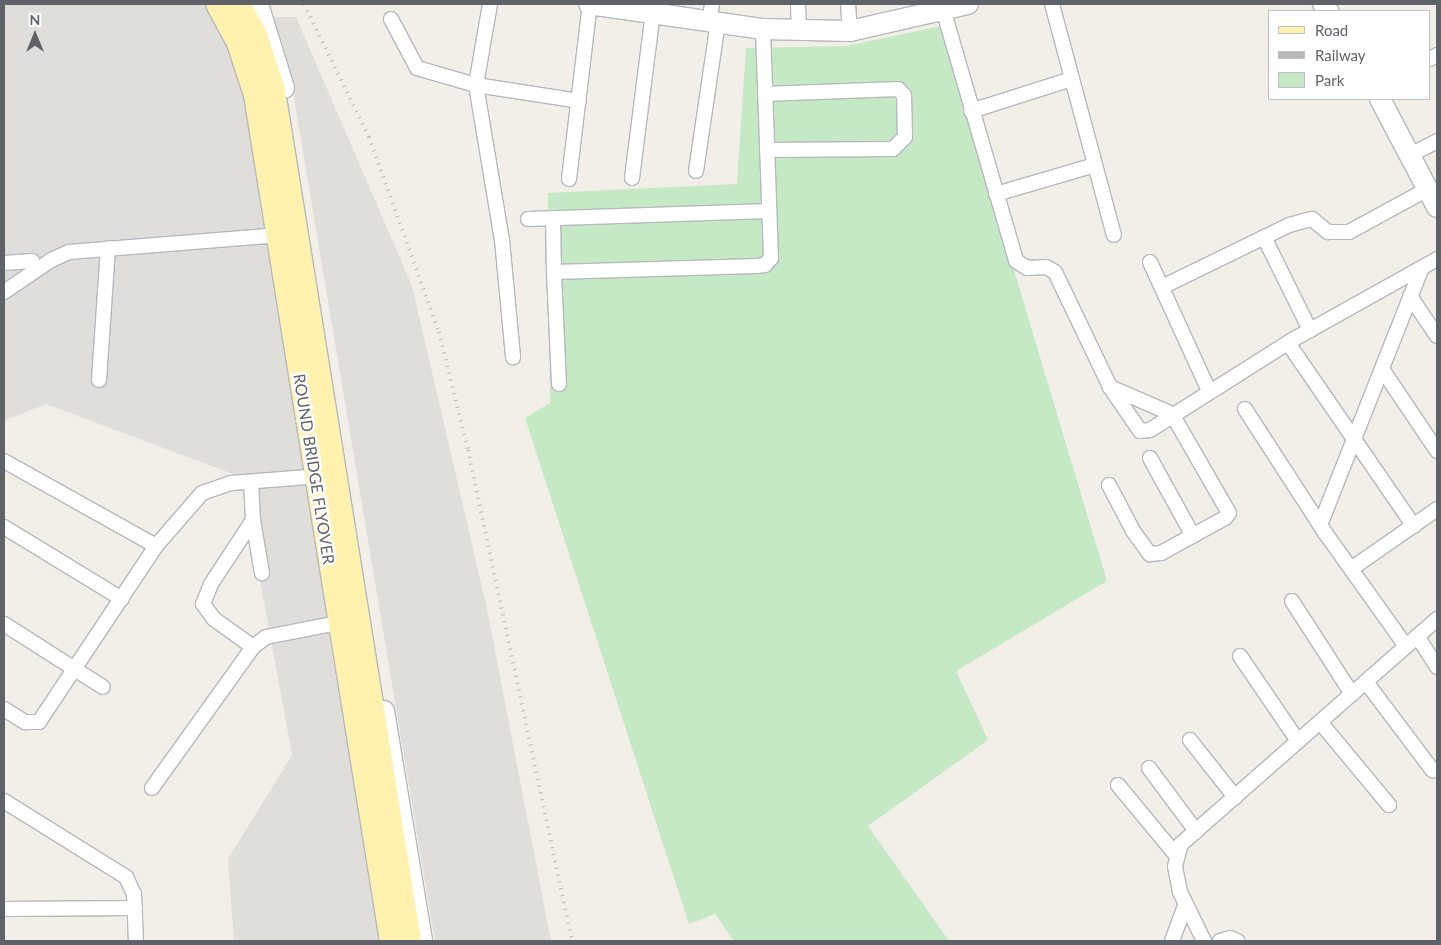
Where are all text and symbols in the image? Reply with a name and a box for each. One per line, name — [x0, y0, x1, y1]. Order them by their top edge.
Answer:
north arrow — [10, 10, 60, 60]
legend — [1268, 10, 1431, 100]
text: N — [30, 11, 40, 28]
text: Road — [1315, 21, 1348, 39]
text: Railway — [1315, 46, 1366, 64]
text: Park — [1315, 71, 1344, 89]
street label: ROUND BRIDGE FLYOVER — [289, 372, 339, 566]

